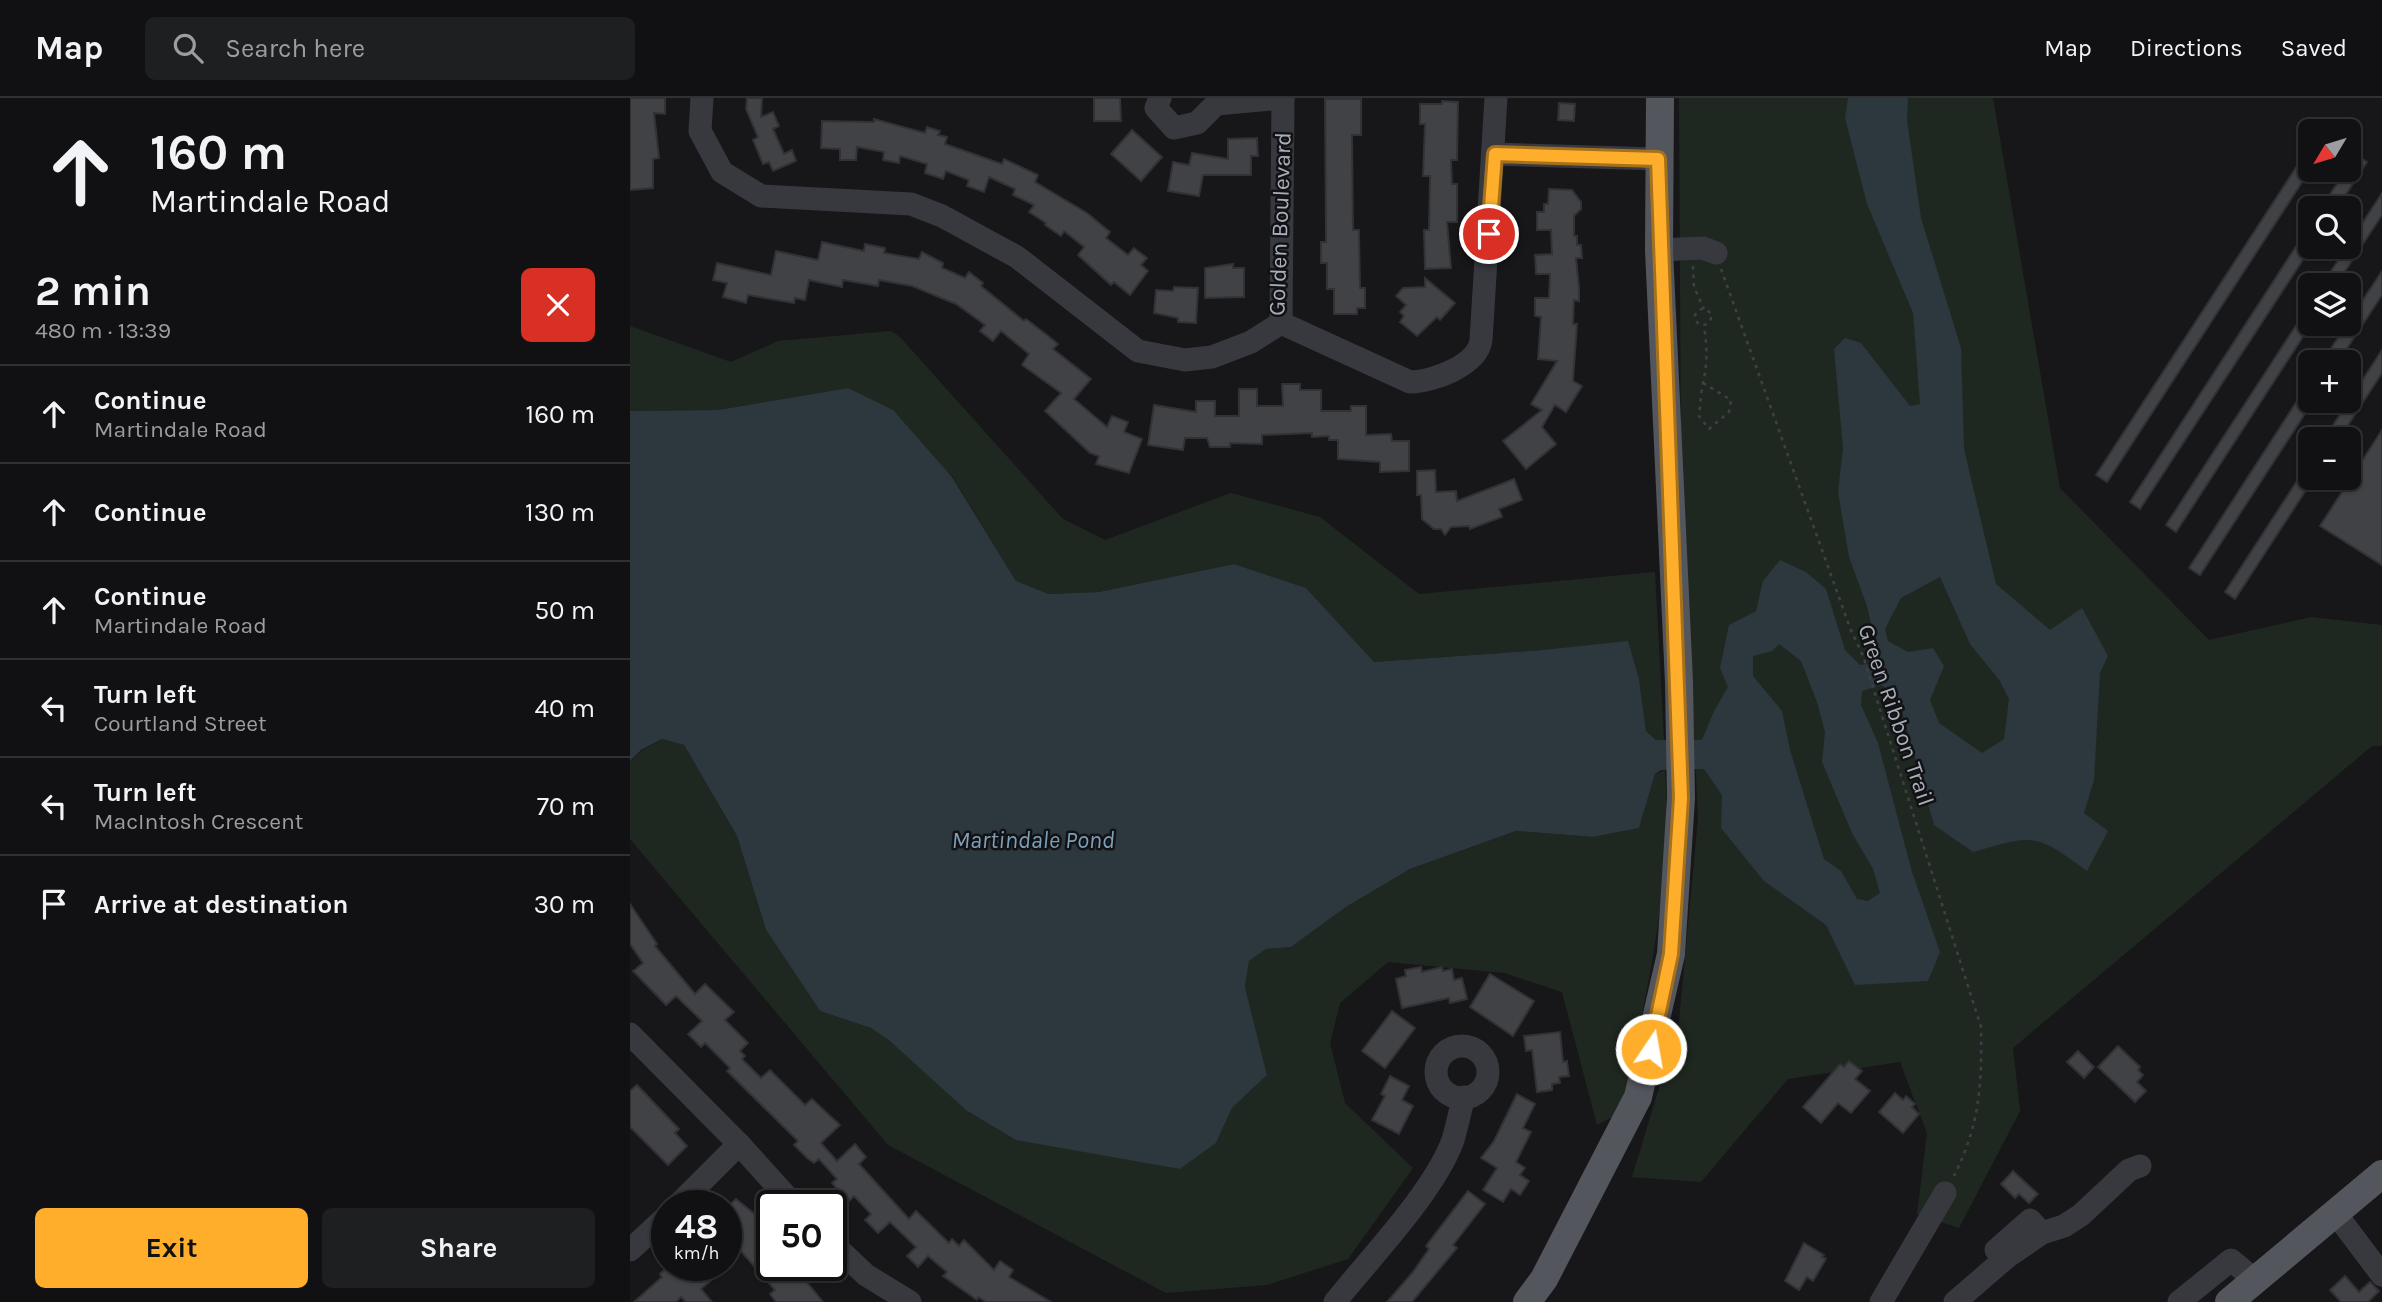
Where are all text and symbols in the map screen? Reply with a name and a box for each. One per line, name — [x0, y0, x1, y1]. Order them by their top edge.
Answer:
search box — [145, 17, 635, 80]
text: Map — [35, 29, 103, 67]
icon: search — [169, 29, 207, 67]
text: Search here — [225, 33, 365, 64]
text: Map — [2044, 34, 2092, 62]
text: Directions — [2130, 34, 2243, 62]
text: Saved — [2281, 34, 2347, 62]
north arrow — [2298, 119, 2361, 182]
map controls — [2298, 119, 2361, 490]
text: 160 m — [150, 124, 287, 181]
icon: ahead — [35, 126, 126, 217]
street label: Golden Boulevard — [1263, 132, 1297, 316]
text: Martindale Road — [150, 183, 390, 220]
button: search — [2298, 196, 2361, 259]
pin — [1459, 204, 1519, 264]
icon: arrive — [1470, 215, 1508, 253]
text: 2 min — [35, 266, 151, 316]
button: close — [521, 268, 595, 342]
button: layers — [2298, 273, 2361, 336]
text: 480 m · 13:39 — [35, 317, 171, 344]
button: + — [2298, 350, 2361, 413]
text: Continue — [94, 385, 206, 416]
icon: ahead — [35, 395, 73, 433]
text: 160 m — [526, 399, 595, 430]
text: Martindale Road — [94, 416, 267, 443]
button: − — [2298, 427, 2361, 490]
icon: ahead — [35, 493, 73, 531]
text: Continue — [94, 497, 206, 528]
text: 130 m — [525, 497, 595, 528]
text: Continue — [94, 581, 206, 612]
icon: ahead — [35, 591, 73, 629]
text: 50 m — [534, 595, 595, 626]
text: Martindale Road — [94, 612, 267, 639]
street label: Green Ribbon Trail — [1852, 621, 1940, 809]
text: Turn left — [94, 679, 196, 710]
icon: left — [35, 689, 73, 727]
text: 40 m — [535, 693, 595, 724]
text: Courtland Street — [94, 710, 267, 737]
text: Turn left — [94, 777, 196, 808]
icon: left — [35, 787, 73, 825]
text: 70 m — [537, 791, 595, 822]
text: MacIntosh Crescent — [94, 808, 304, 835]
water label: Martindale Pond — [951, 826, 1115, 854]
icon: arrive — [35, 885, 73, 923]
text: Arrive at destination — [94, 889, 348, 920]
text: 30 m — [534, 889, 595, 920]
position arrow — [1614, 1012, 1688, 1086]
speed limit sign: 50 — [756, 1190, 847, 1281]
text: 48 — [675, 1206, 718, 1247]
button: Exit — [35, 1208, 308, 1288]
button: Share — [322, 1208, 595, 1288]
text: km/h — [674, 1242, 719, 1264]

